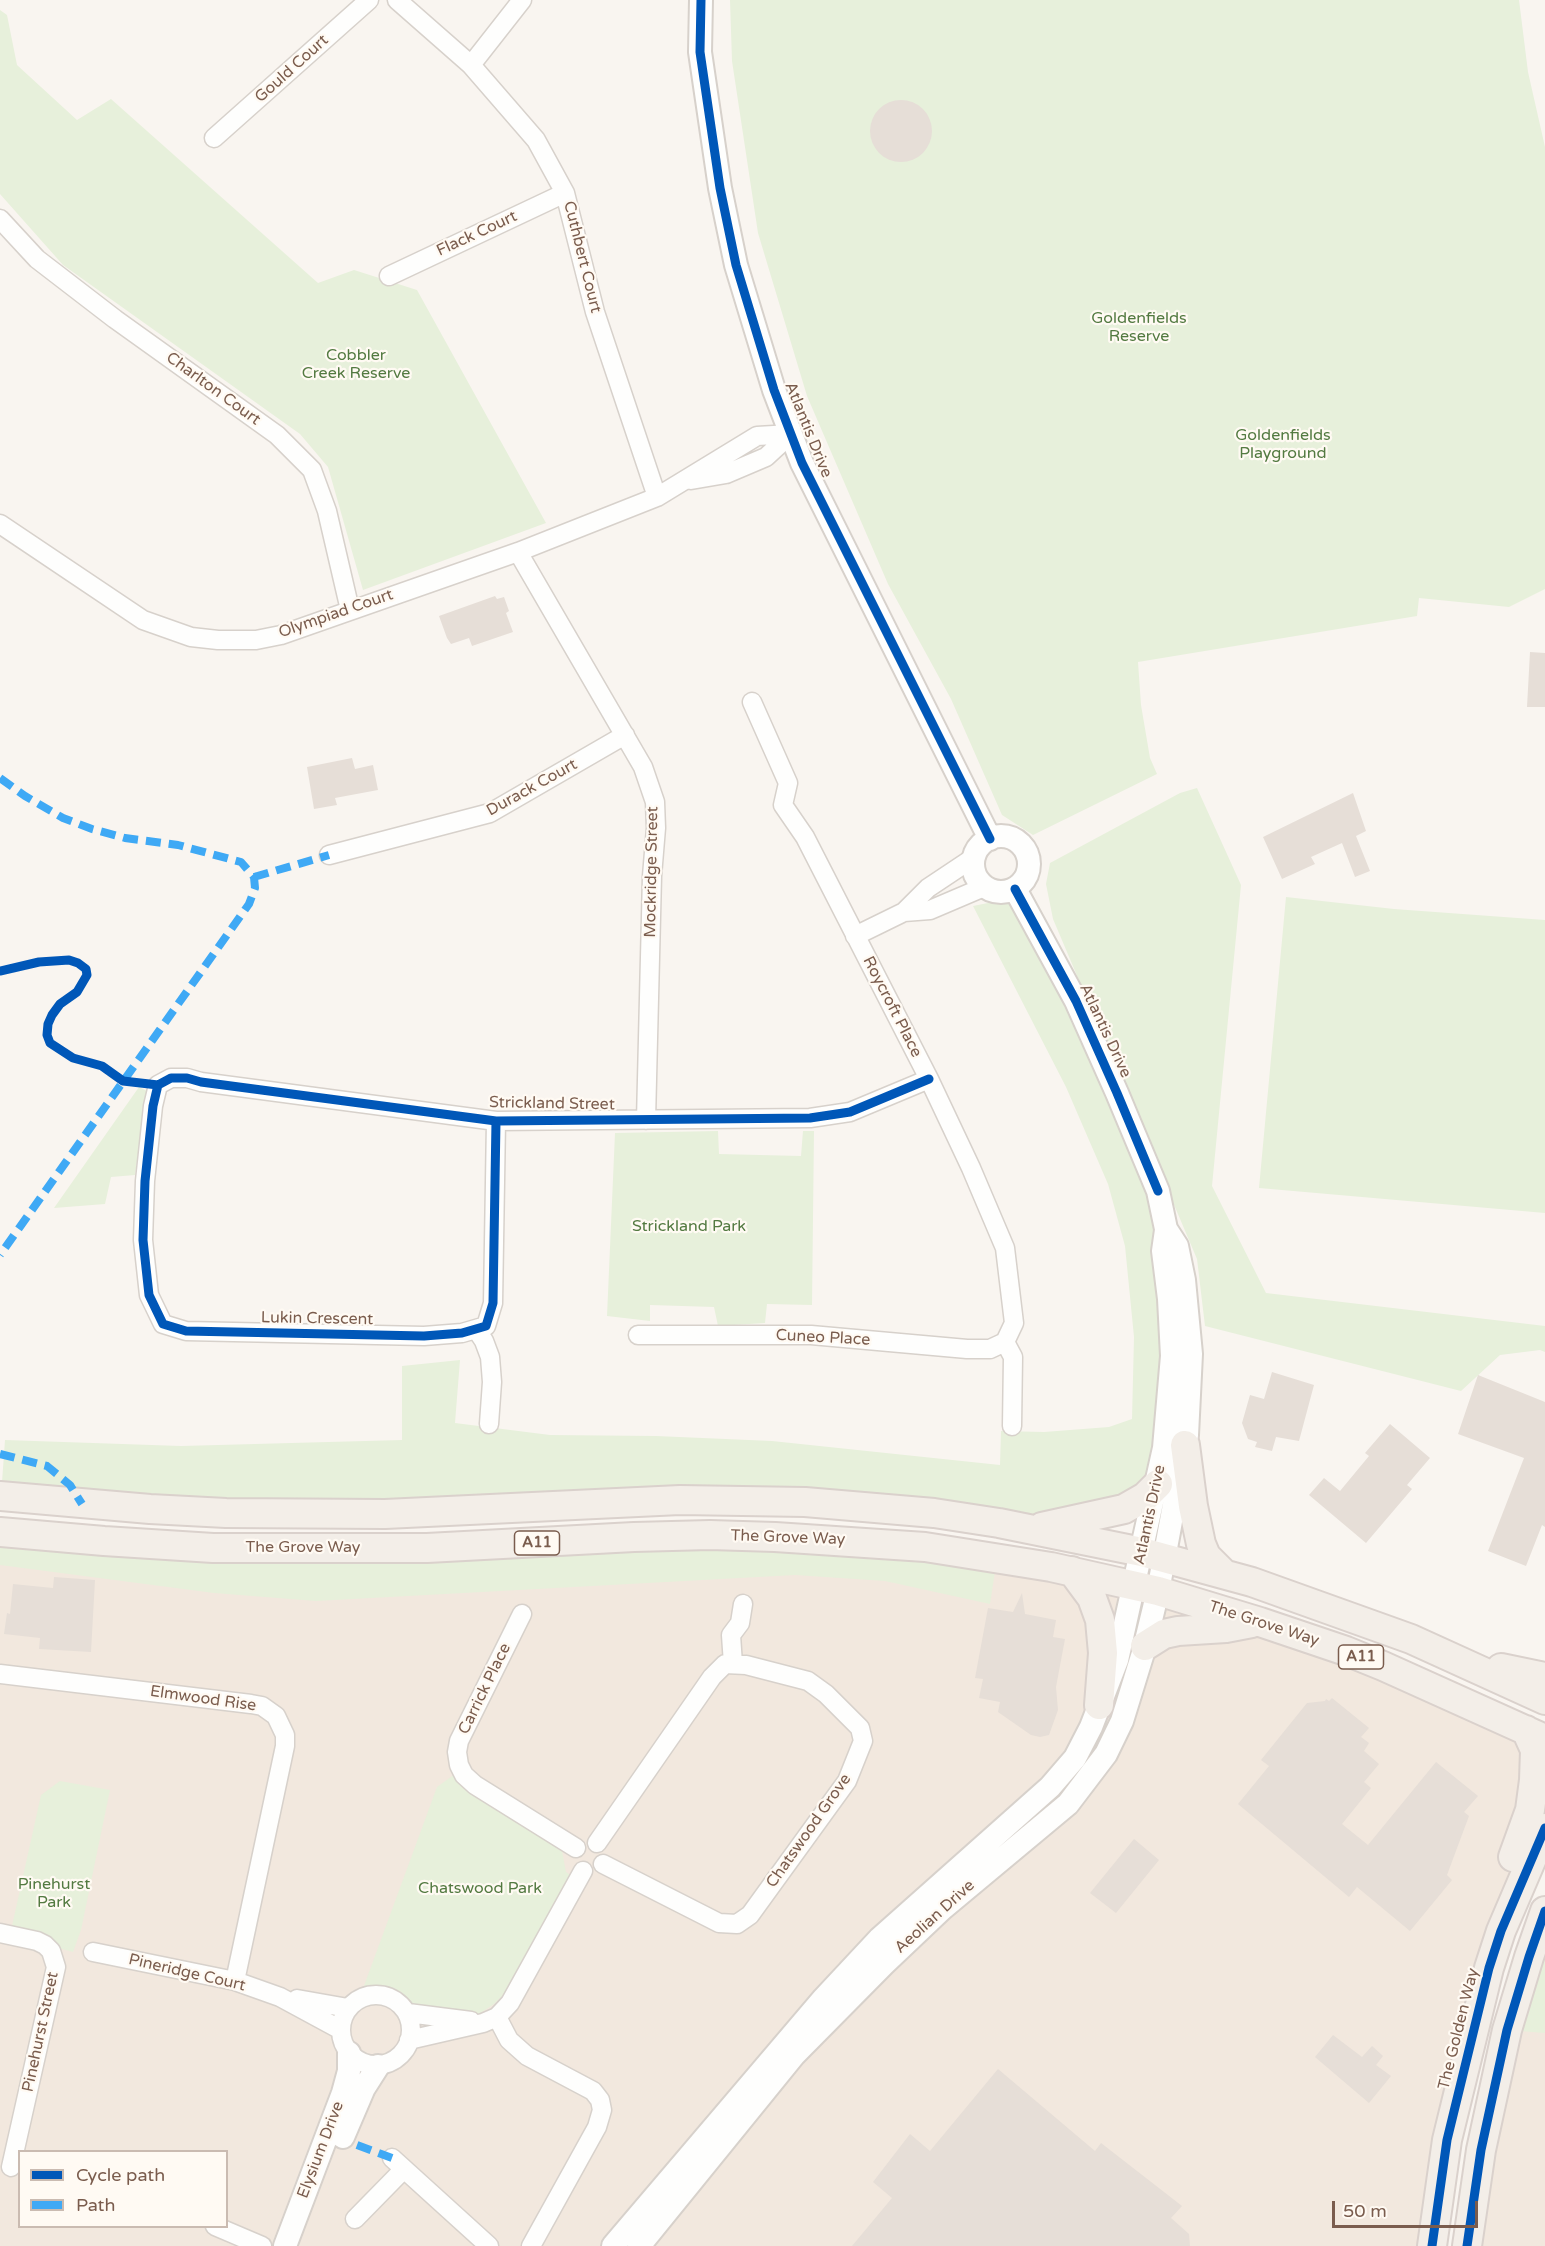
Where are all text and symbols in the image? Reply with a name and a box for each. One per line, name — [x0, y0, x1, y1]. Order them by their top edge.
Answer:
street label: Gould Court — [251, 31, 333, 107]
street label: Cuthbert Court — [559, 199, 605, 315]
street label: Flack Court — [434, 207, 520, 261]
park label: Goldenfields Reserve — [1091, 309, 1187, 347]
park label: Cobbler Creek Reserve — [302, 346, 410, 384]
street label: Charlton Court — [162, 348, 264, 430]
street label: Atlantis Drive — [780, 379, 836, 481]
park label: Goldenfields Playground — [1235, 426, 1331, 464]
street label: Olympiad Court — [276, 585, 396, 643]
street label: Durack Court — [483, 755, 581, 821]
street label: Mockridge Street — [641, 806, 663, 938]
street label: Roycroft Place — [858, 953, 926, 1061]
street label: Atlantis Drive — [1075, 981, 1135, 1081]
street label: Strickland Street — [489, 1093, 615, 1115]
park label: Strickland Park — [632, 1217, 746, 1237]
street label: Lukin Crescent — [261, 1308, 373, 1330]
street label: Cuneo Place — [775, 1326, 871, 1350]
street label: Atlantis Drive — [1130, 1463, 1170, 1567]
street label: The Grove Way — [730, 1526, 846, 1550]
road number: A11 — [514, 1531, 560, 1555]
street label: The Grove Way — [246, 1538, 360, 1558]
street label: The Grove Way — [1206, 1597, 1322, 1651]
street label: Carrick Place — [455, 1640, 515, 1738]
road number: A11 — [1338, 1645, 1384, 1669]
street label: Elmwood Rise — [149, 1682, 257, 1716]
street label: Chatswood Grove — [763, 1770, 855, 1892]
park label: Pinehurst Park — [18, 1875, 90, 1913]
street label: Aeolian Drive — [891, 1876, 979, 1958]
park label: Chatswood Park — [418, 1879, 542, 1899]
street label: Pineridge Court — [127, 1950, 247, 1996]
street label: The Golden Way — [1435, 1966, 1483, 2092]
street label: Pinehurst Street — [19, 1970, 63, 2094]
street label: Elysium Drive — [294, 2099, 348, 2201]
legend — [18, 2150, 228, 2228]
text: Cycle path — [76, 2164, 165, 2186]
scale bar — [1335, 2189, 1480, 2227]
text: Path — [76, 2194, 115, 2216]
text: 50 m — [1343, 2200, 1387, 2222]

